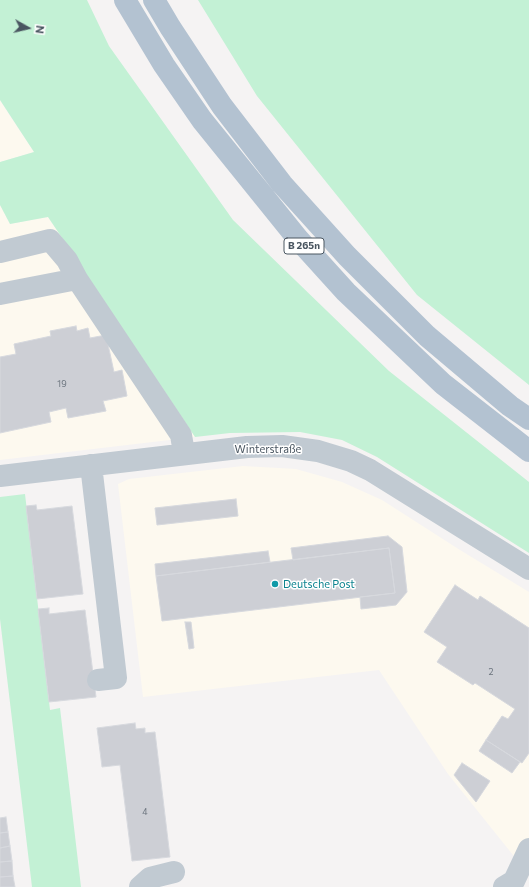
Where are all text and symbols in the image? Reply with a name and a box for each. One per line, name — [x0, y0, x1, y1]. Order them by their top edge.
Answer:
north arrow — [8, 8, 48, 48]
text: N — [33, 25, 47, 35]
road number: B 265n — [284, 238, 324, 254]
house number: 19 — [57, 379, 67, 389]
street label: Winterstraße — [235, 442, 301, 456]
place label: Deutsche Post — [283, 577, 355, 591]
marker: Deutsche Post — [270, 579, 280, 589]
house number: 2 — [489, 667, 493, 677]
house number: 4 — [142, 807, 148, 817]

